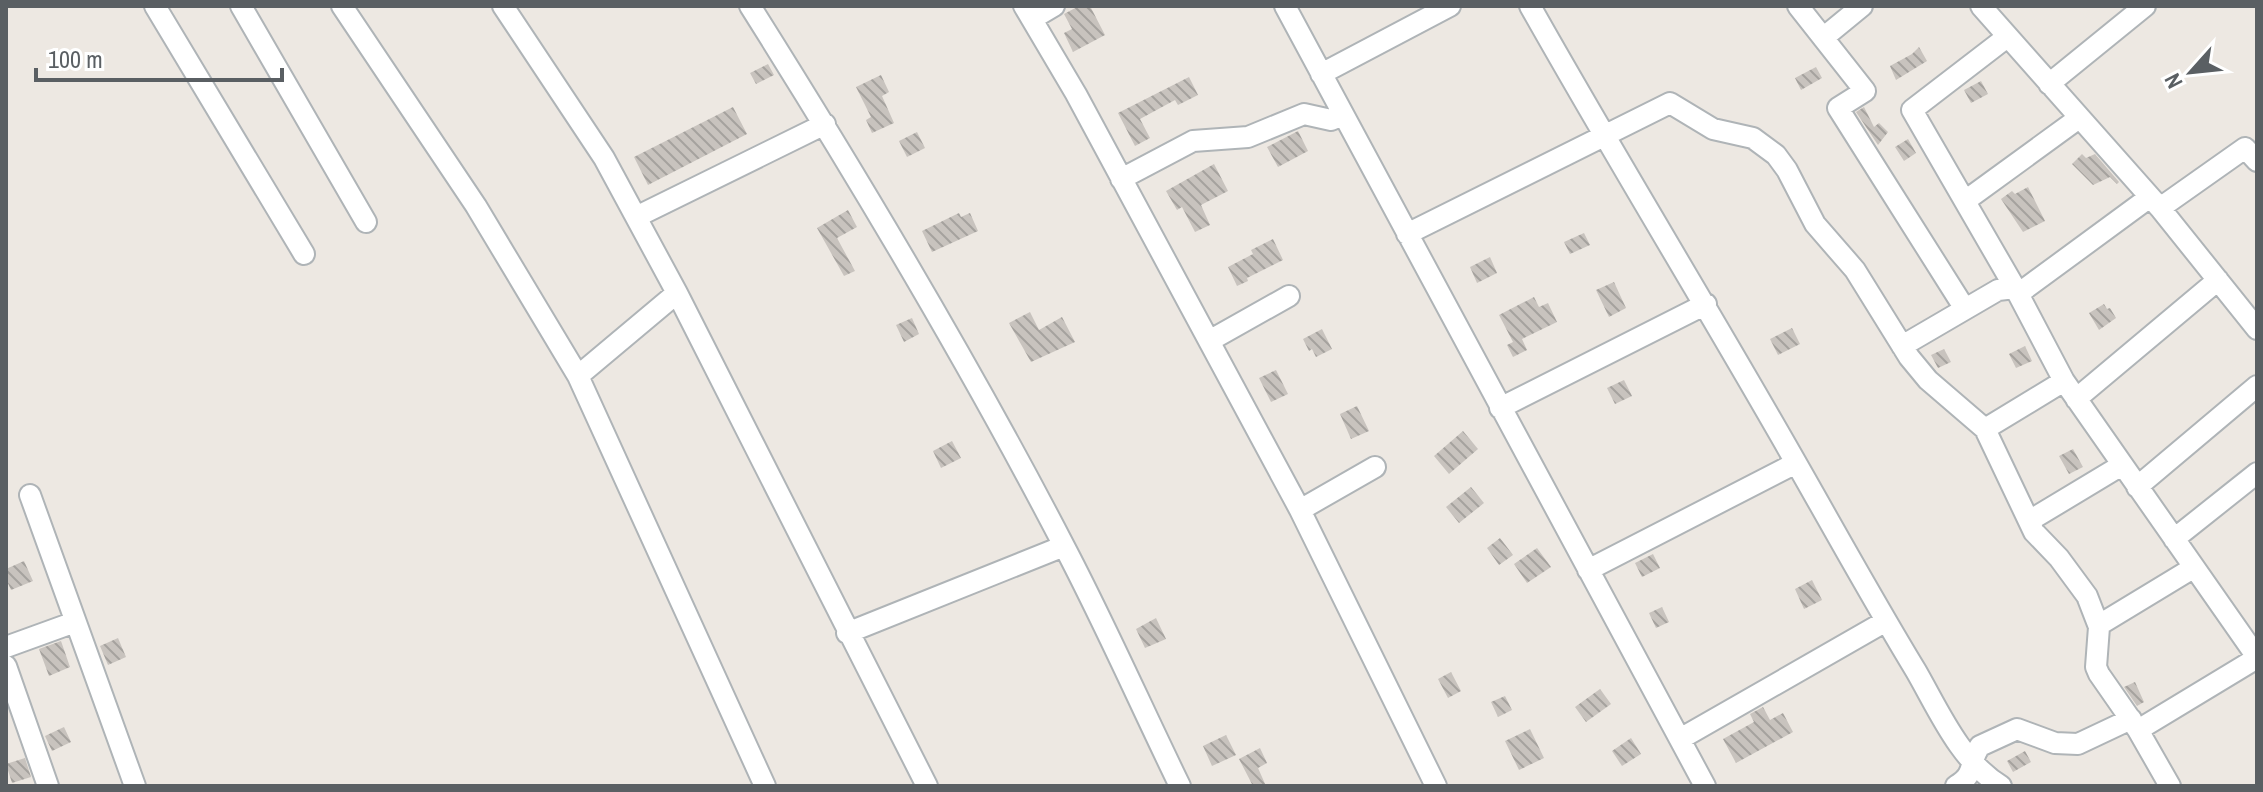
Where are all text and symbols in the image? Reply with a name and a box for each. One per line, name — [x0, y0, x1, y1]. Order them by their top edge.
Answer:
scale bar — [36, 32, 282, 82]
north arrow — [2151, 32, 2231, 112]
text: 100 m — [48, 43, 103, 75]
text: N — [2157, 68, 2190, 94]

